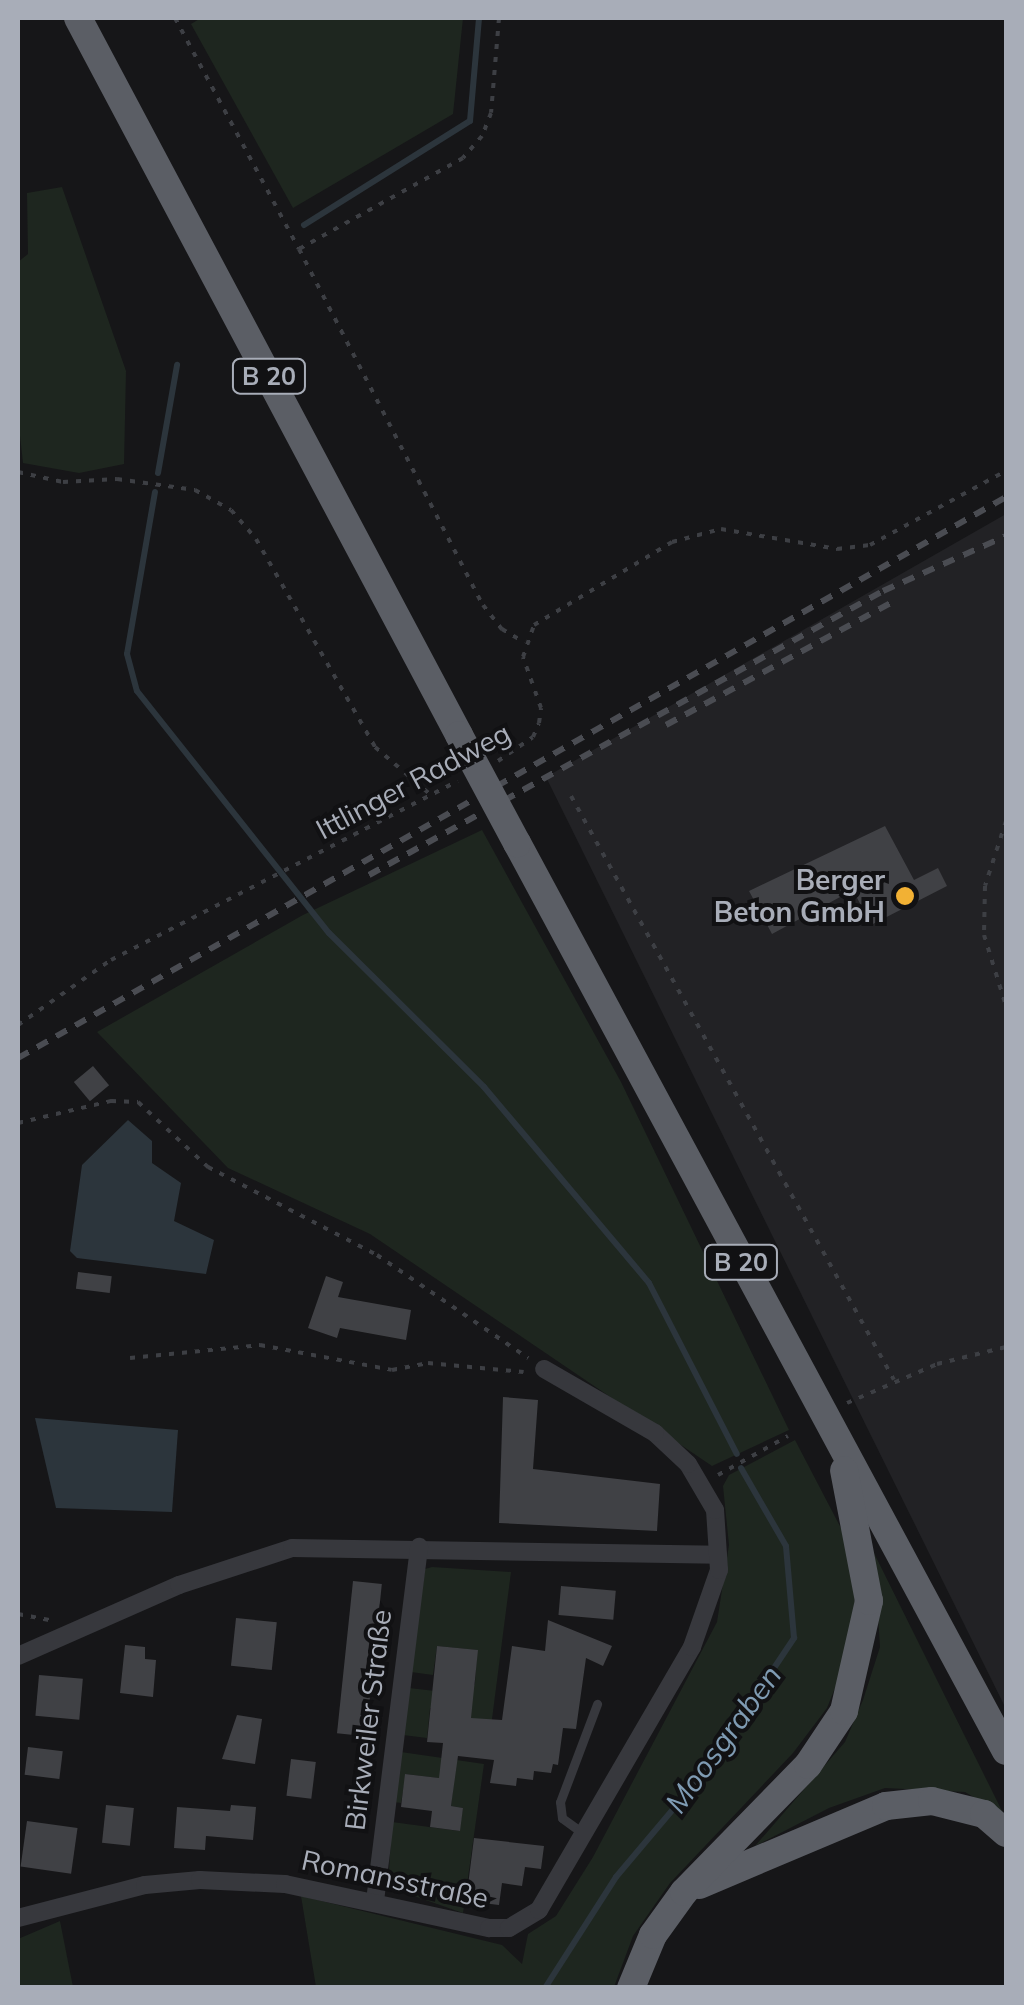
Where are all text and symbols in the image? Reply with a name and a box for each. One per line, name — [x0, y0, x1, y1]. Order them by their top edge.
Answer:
road number: B 20 — [232, 356, 306, 396]
street label: Ittlinger Radweg — [310, 716, 516, 846]
place label: Berger Beton GmbH — [714, 863, 885, 929]
marker: Berger Beton GmbH — [894, 885, 916, 907]
road number: B 20 — [704, 1242, 778, 1282]
street label: Birkweiler Straße — [338, 1608, 398, 1832]
water label: Moosgraben — [657, 1658, 789, 1820]
street label: Romansstraße — [299, 1843, 491, 1915]

